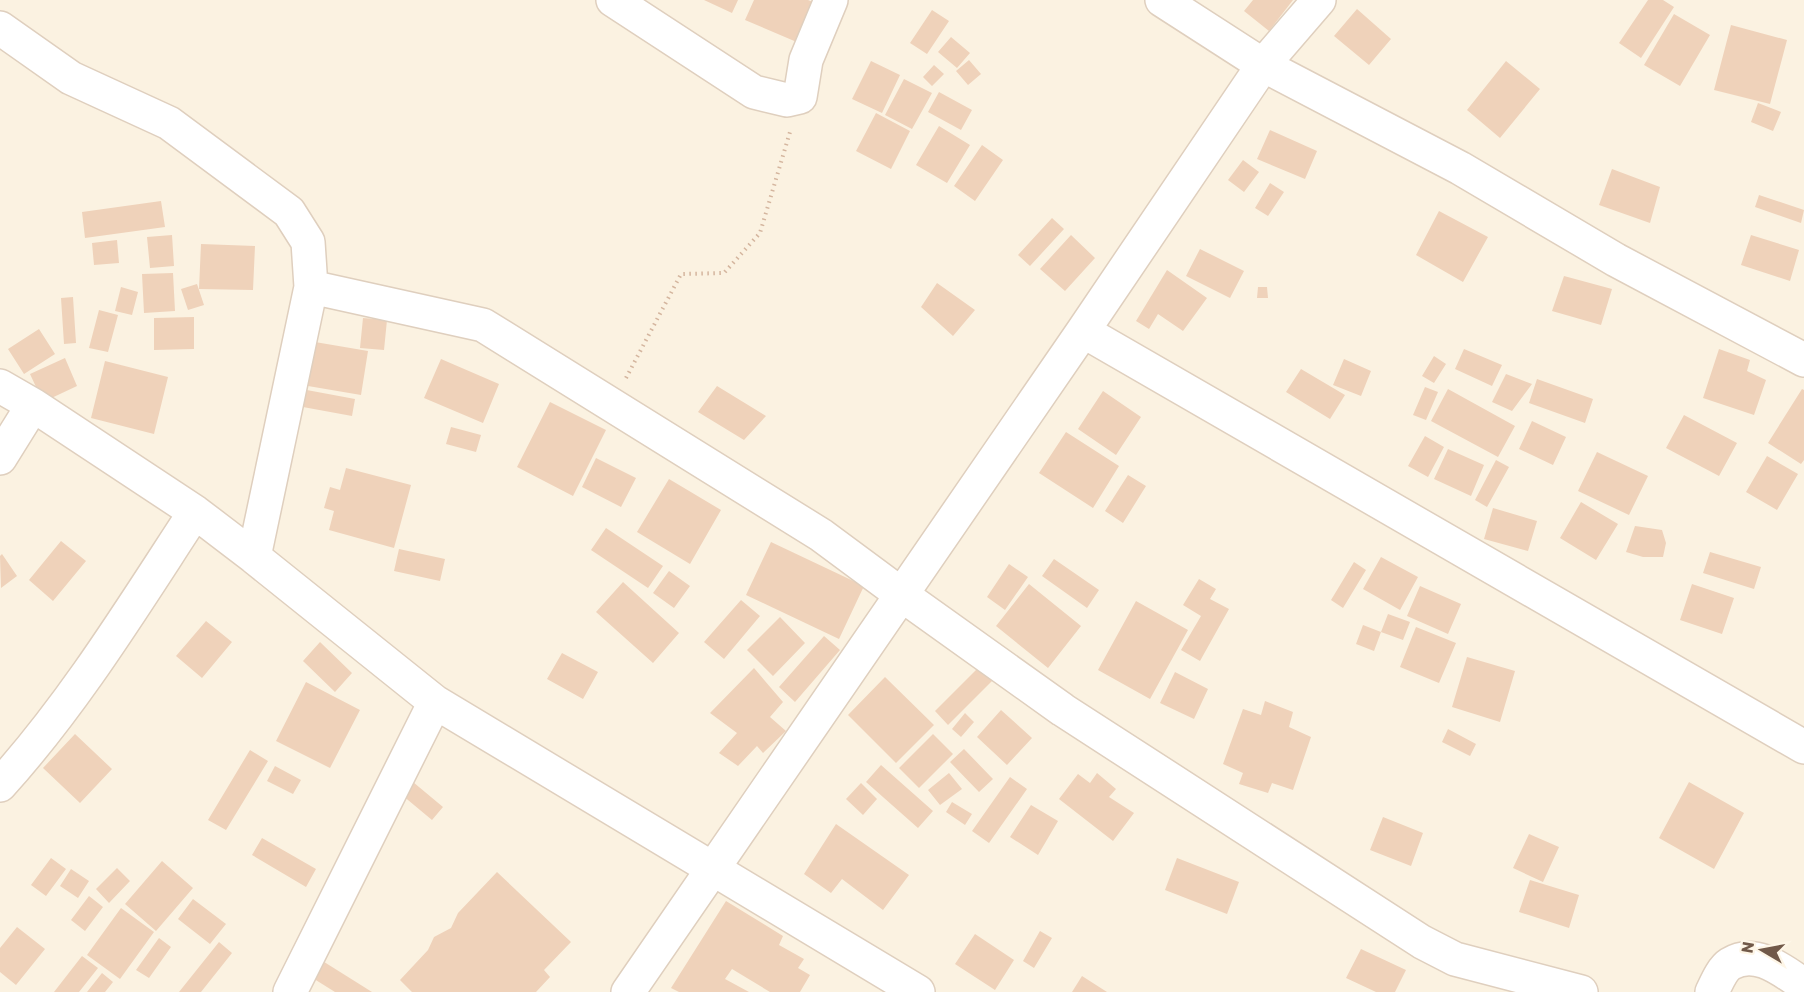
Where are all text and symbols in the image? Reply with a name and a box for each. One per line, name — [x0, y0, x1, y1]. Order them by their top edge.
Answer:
north arrow — [1732, 920, 1792, 980]
text: N — [1737, 940, 1758, 955]

